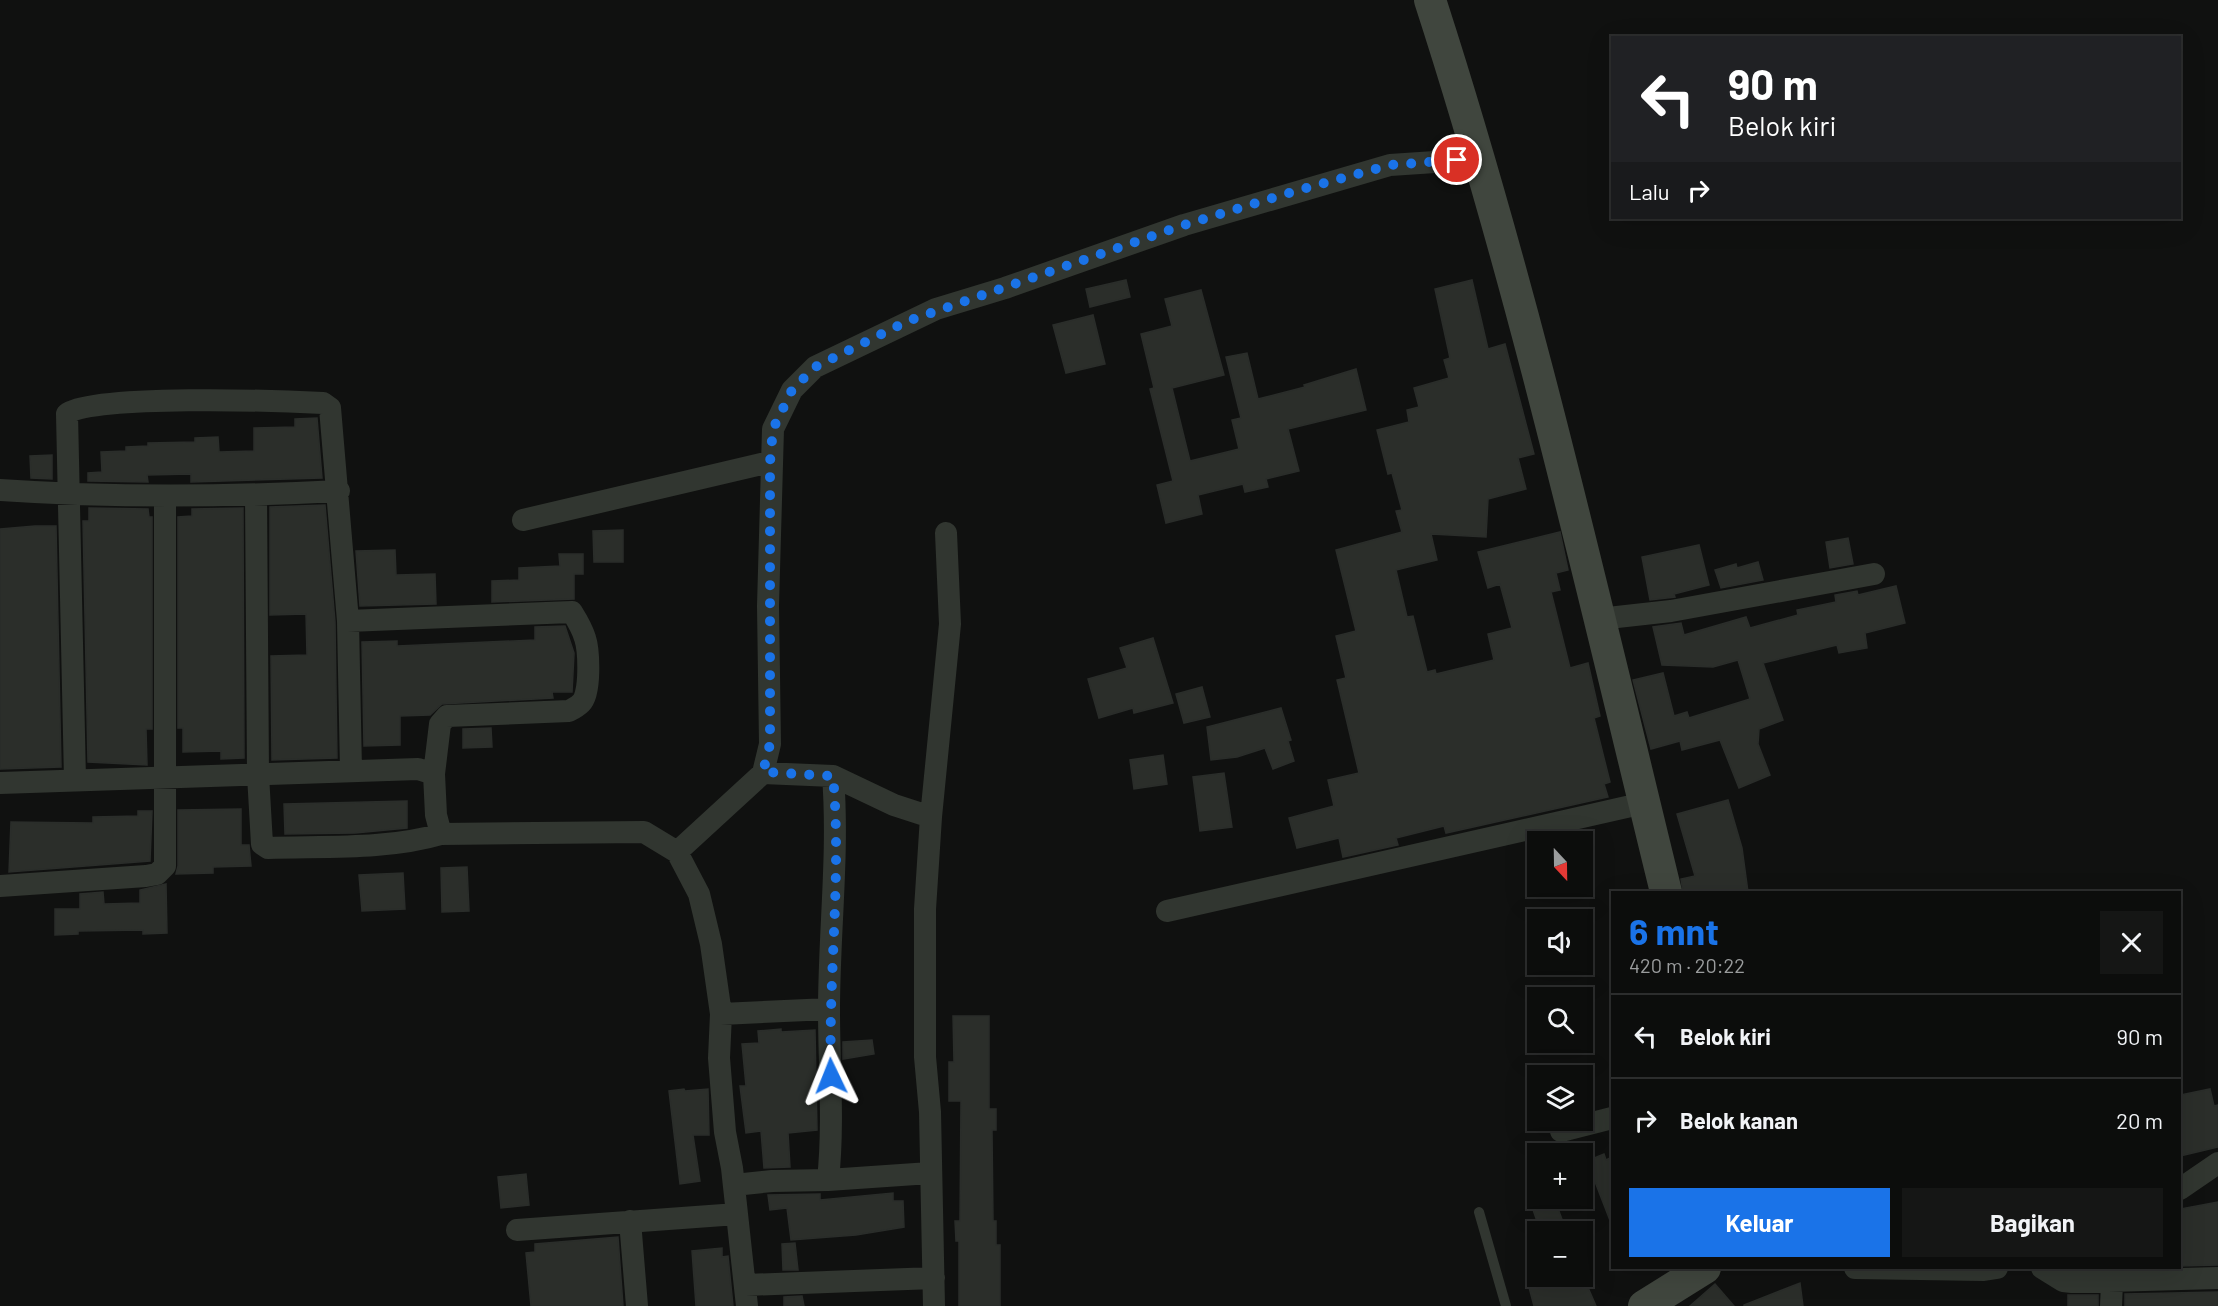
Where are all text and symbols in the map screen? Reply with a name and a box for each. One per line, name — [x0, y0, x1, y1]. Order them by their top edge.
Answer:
text: 90 m — [1728, 58, 1818, 108]
icon: left — [1629, 60, 1707, 138]
text: Belok kiri — [1728, 109, 1836, 141]
pin — [1431, 134, 1482, 185]
icon: arrive — [1440, 143, 1473, 176]
icon: right — [1682, 174, 1715, 207]
text: Lalu — [1629, 178, 1670, 204]
north arrow — [1527, 831, 1593, 897]
map controls — [1527, 831, 1593, 1287]
button: sound — [1527, 909, 1593, 975]
text: 6 mnt — [1629, 909, 1719, 952]
button: close — [2100, 911, 2163, 974]
text: 420 m · 20:22 — [1629, 953, 1745, 977]
button: search — [1527, 987, 1593, 1053]
icon: left — [1629, 1020, 1662, 1053]
text: Belok kiri — [1680, 1023, 1771, 1049]
text: 90 m — [2117, 1023, 2163, 1049]
position arrow — [799, 1044, 863, 1108]
button: layers — [1527, 1065, 1593, 1131]
icon: right — [1629, 1104, 1662, 1137]
text: Belok kanan — [1680, 1107, 1798, 1133]
text: 20 m — [2116, 1107, 2163, 1133]
button: + — [1527, 1143, 1593, 1209]
button: Keluar — [1629, 1188, 1890, 1257]
button: Bagikan — [1902, 1188, 2163, 1257]
button: − — [1527, 1221, 1593, 1287]

